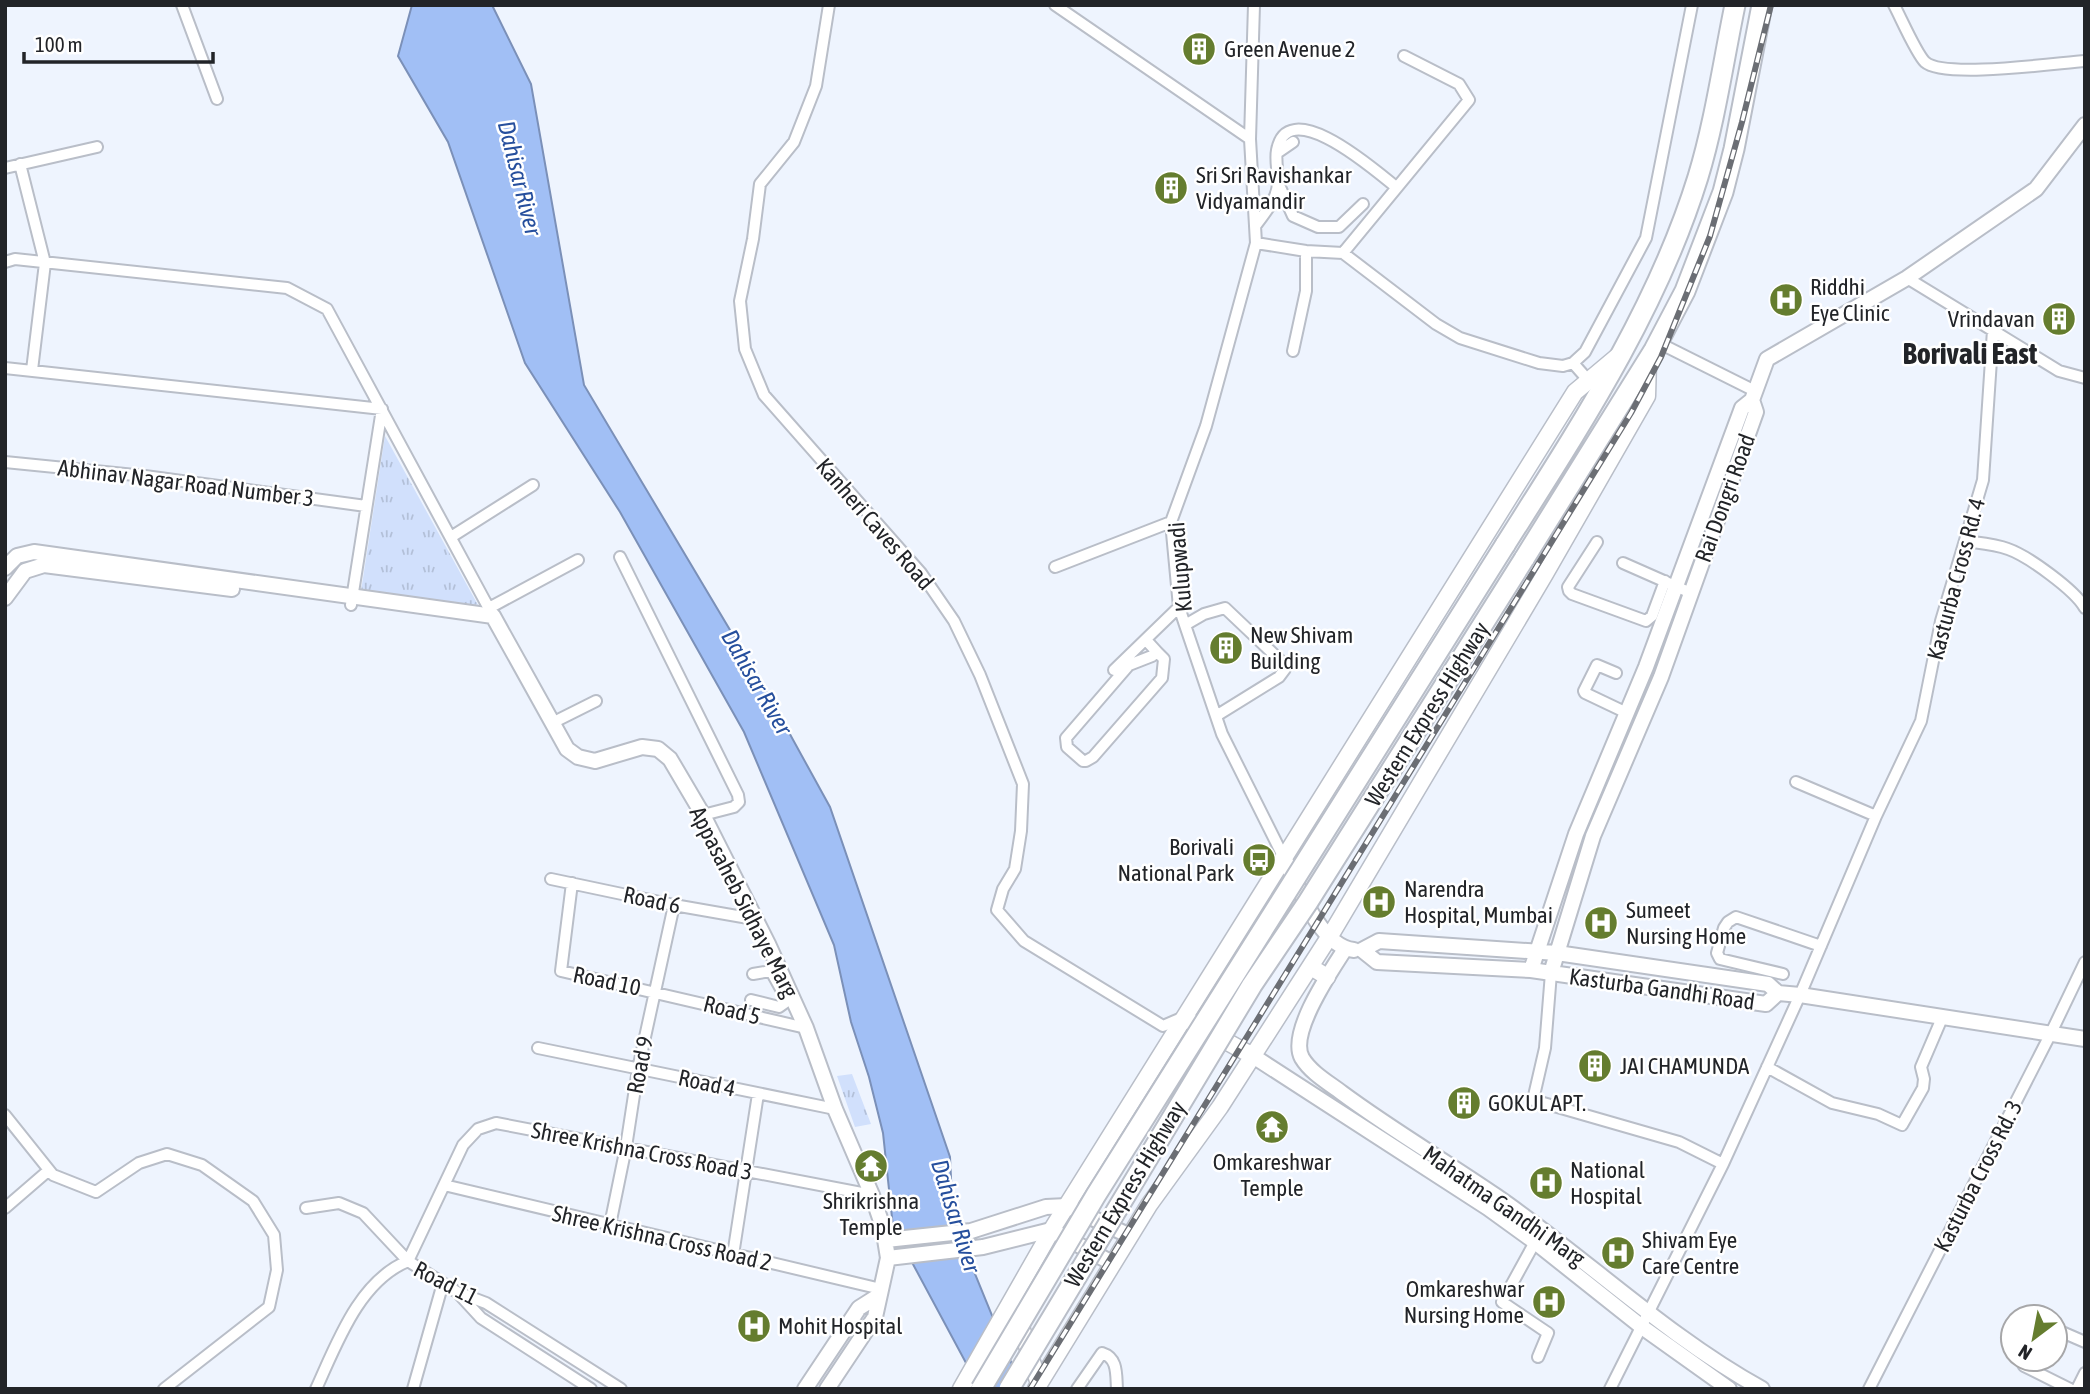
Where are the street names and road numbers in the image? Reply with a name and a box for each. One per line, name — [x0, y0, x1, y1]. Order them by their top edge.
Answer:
street label: Rai Dongri Road — [1690, 430, 1760, 566]
street label: Kanheri Caves Road — [811, 453, 939, 595]
street label: Abhinav Nagar Road Number 3 — [56, 454, 316, 512]
street label: Kasturba Cross Rd. 4 — [1922, 495, 1990, 663]
street label: Kulupwadi — [1163, 521, 1197, 613]
street label: Western Express Highway — [1360, 617, 1494, 811]
street label: Appasaheb Sidhaye Marg — [685, 802, 803, 1002]
street label: Road 6 — [621, 881, 683, 919]
street label: Road 10 — [571, 961, 643, 1001]
street label: Kasturba Gandhi Road — [1567, 963, 1757, 1015]
street label: Road 5 — [701, 990, 763, 1030]
street label: Road 9 — [622, 1034, 658, 1096]
street label: Road 4 — [676, 1064, 738, 1102]
street label: Western Express Highway — [1059, 1096, 1191, 1292]
street label: Kasturba Cross Rd. 3 — [1929, 1096, 2027, 1256]
street label: Shree Krishna Cross Road 3 — [529, 1117, 755, 1185]
street label: Mahatma Gandhi Marg — [1418, 1140, 1590, 1272]
street label: Shree Krishna Cross Road 2 — [550, 1200, 774, 1276]
street label: Road 11 — [409, 1256, 483, 1310]

